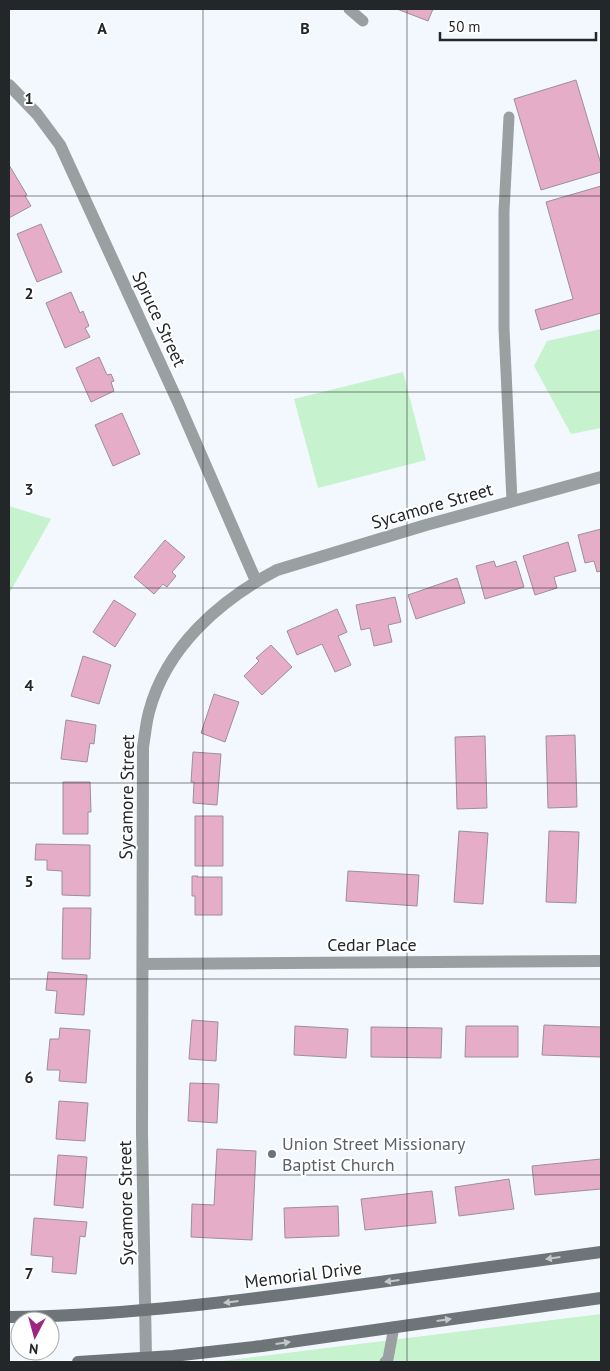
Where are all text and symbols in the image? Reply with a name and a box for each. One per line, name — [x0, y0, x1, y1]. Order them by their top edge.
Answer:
scale bar — [440, 10, 596, 42]
text: 50 m — [448, 17, 481, 36]
text: A — [97, 18, 107, 38]
text: B — [300, 18, 310, 38]
text: 1 — [24, 88, 34, 108]
street label: Spruce Street — [127, 267, 192, 370]
text: 2 — [24, 283, 34, 303]
street label: Sycamore Street — [369, 477, 495, 534]
text: 3 — [24, 479, 34, 499]
text: 4 — [24, 675, 34, 695]
street label: Sycamore Street — [114, 734, 139, 860]
text: 5 — [24, 871, 34, 891]
street label: Cedar Place — [327, 933, 417, 956]
text: 6 — [24, 1067, 34, 1087]
place label: Union Street Missionary Baptist Church — [282, 1132, 466, 1176]
street label: Sycamore Street — [113, 1140, 138, 1266]
marker: Union Street Missionary Baptist Church — [266, 1148, 278, 1160]
one-way arrow — [545, 1255, 561, 1263]
street label: Memorial Drive — [243, 1256, 363, 1293]
text: 7 — [24, 1263, 34, 1283]
one-way arrow — [384, 1277, 400, 1285]
one-way arrow — [223, 1298, 239, 1306]
north arrow — [10, 1311, 60, 1361]
one-way arrow — [437, 1316, 453, 1324]
one-way arrow — [276, 1338, 292, 1346]
text: N — [28, 1339, 39, 1358]

